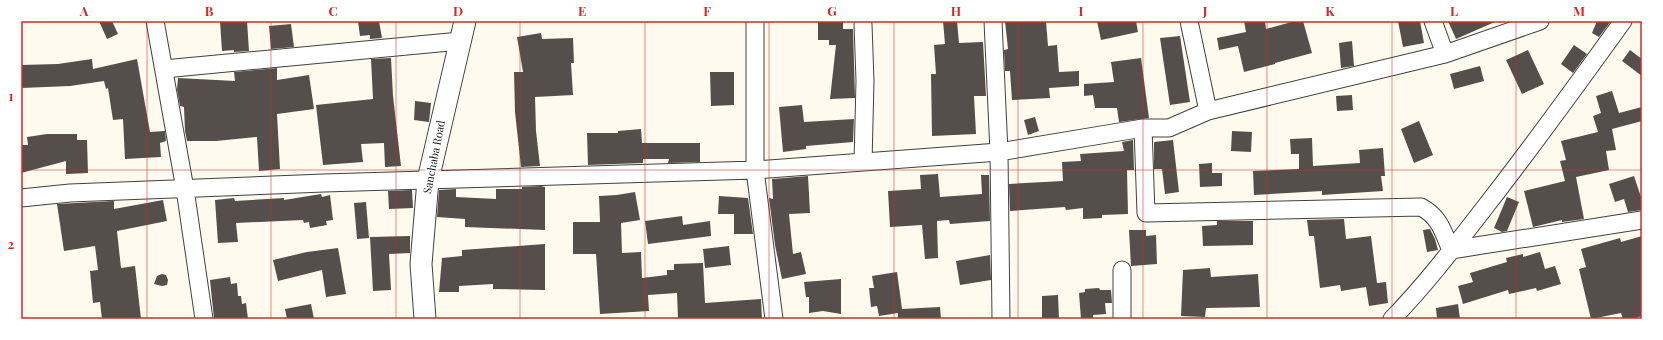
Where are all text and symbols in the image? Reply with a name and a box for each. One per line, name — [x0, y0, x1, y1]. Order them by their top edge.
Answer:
text: A — [79, 2, 89, 19]
text: B — [205, 2, 214, 19]
text: C — [328, 2, 338, 19]
text: D — [453, 2, 463, 19]
text: E — [578, 2, 586, 19]
text: F — [703, 2, 711, 19]
text: G — [827, 2, 837, 19]
text: H — [951, 2, 961, 19]
text: I — [1079, 2, 1084, 19]
text: J — [1202, 2, 1208, 19]
text: K — [1325, 2, 1335, 19]
text: L — [1450, 2, 1458, 19]
text: M — [1573, 2, 1585, 19]
text: 1 — [9, 87, 14, 104]
street label: Sanchaba Road — [419, 118, 448, 195]
text: 2 — [8, 235, 15, 252]

